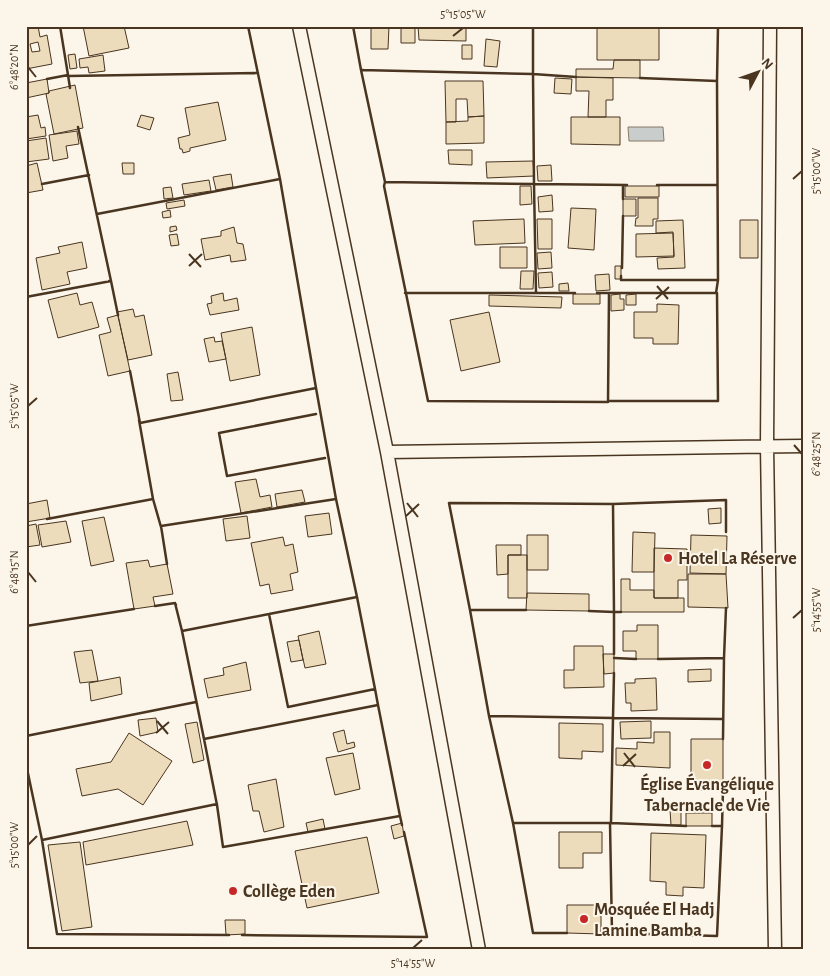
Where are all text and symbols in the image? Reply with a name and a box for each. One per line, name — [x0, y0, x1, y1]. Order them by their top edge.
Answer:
text: 5°15'05"W — [440, 8, 486, 20]
text: 6°48'20"N — [8, 44, 20, 90]
north arrow — [732, 48, 782, 98]
text: N — [759, 56, 776, 72]
text: 5°15'00"W — [810, 147, 822, 194]
text: 5°15'05"W — [8, 383, 20, 429]
text: 6°48'25"N — [810, 432, 822, 476]
text: 6°48'15"N — [8, 550, 20, 594]
place label: Hotel La Réserve — [678, 550, 797, 568]
marker: Hotel La Réserve — [662, 552, 674, 564]
text: 5°14'55"W — [810, 587, 822, 632]
marker: Église Évangélique Tabernacle de Vie — [701, 759, 713, 771]
place label: Église Évangélique Tabernacle de Vie — [640, 773, 774, 815]
text: 5°15'00"W — [8, 821, 20, 868]
place label: Collège Eden — [243, 883, 335, 901]
marker: Collège Eden — [227, 885, 239, 897]
place label: Mosquée El Hadj Lamine Bamba — [594, 901, 715, 940]
marker: Mosquée El Hadj Lamine Bamba — [578, 913, 590, 925]
text: 5°14'55"W — [391, 957, 436, 969]

